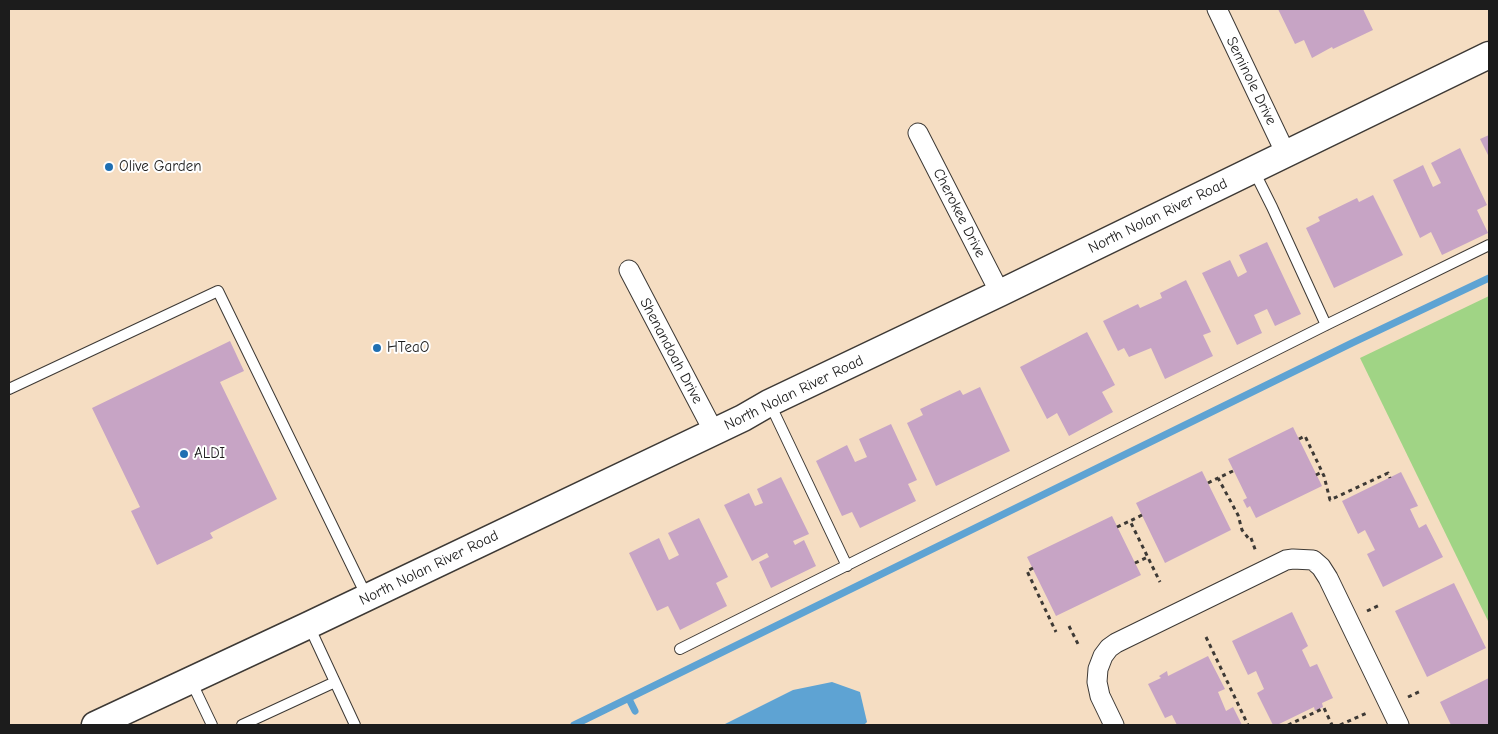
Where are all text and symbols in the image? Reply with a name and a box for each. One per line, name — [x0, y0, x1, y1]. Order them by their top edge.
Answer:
street label: Seminole Drive — [1222, 34, 1280, 128]
place label: Olive Garden — [119, 158, 202, 176]
marker: Olive Garden — [103, 161, 115, 173]
street label: Cherokee Drive — [929, 165, 989, 261]
street label: North Nolan River Road — [1086, 175, 1230, 257]
street label: Shenandoah Drive — [636, 295, 706, 407]
place label: HTeaO — [387, 339, 429, 357]
marker: HTeaO — [371, 342, 383, 354]
street label: North Nolan River Road — [722, 352, 866, 434]
place label: ALDI — [194, 445, 225, 463]
marker: ALDI — [178, 448, 190, 460]
street label: North Nolan River Road — [357, 527, 501, 609]

